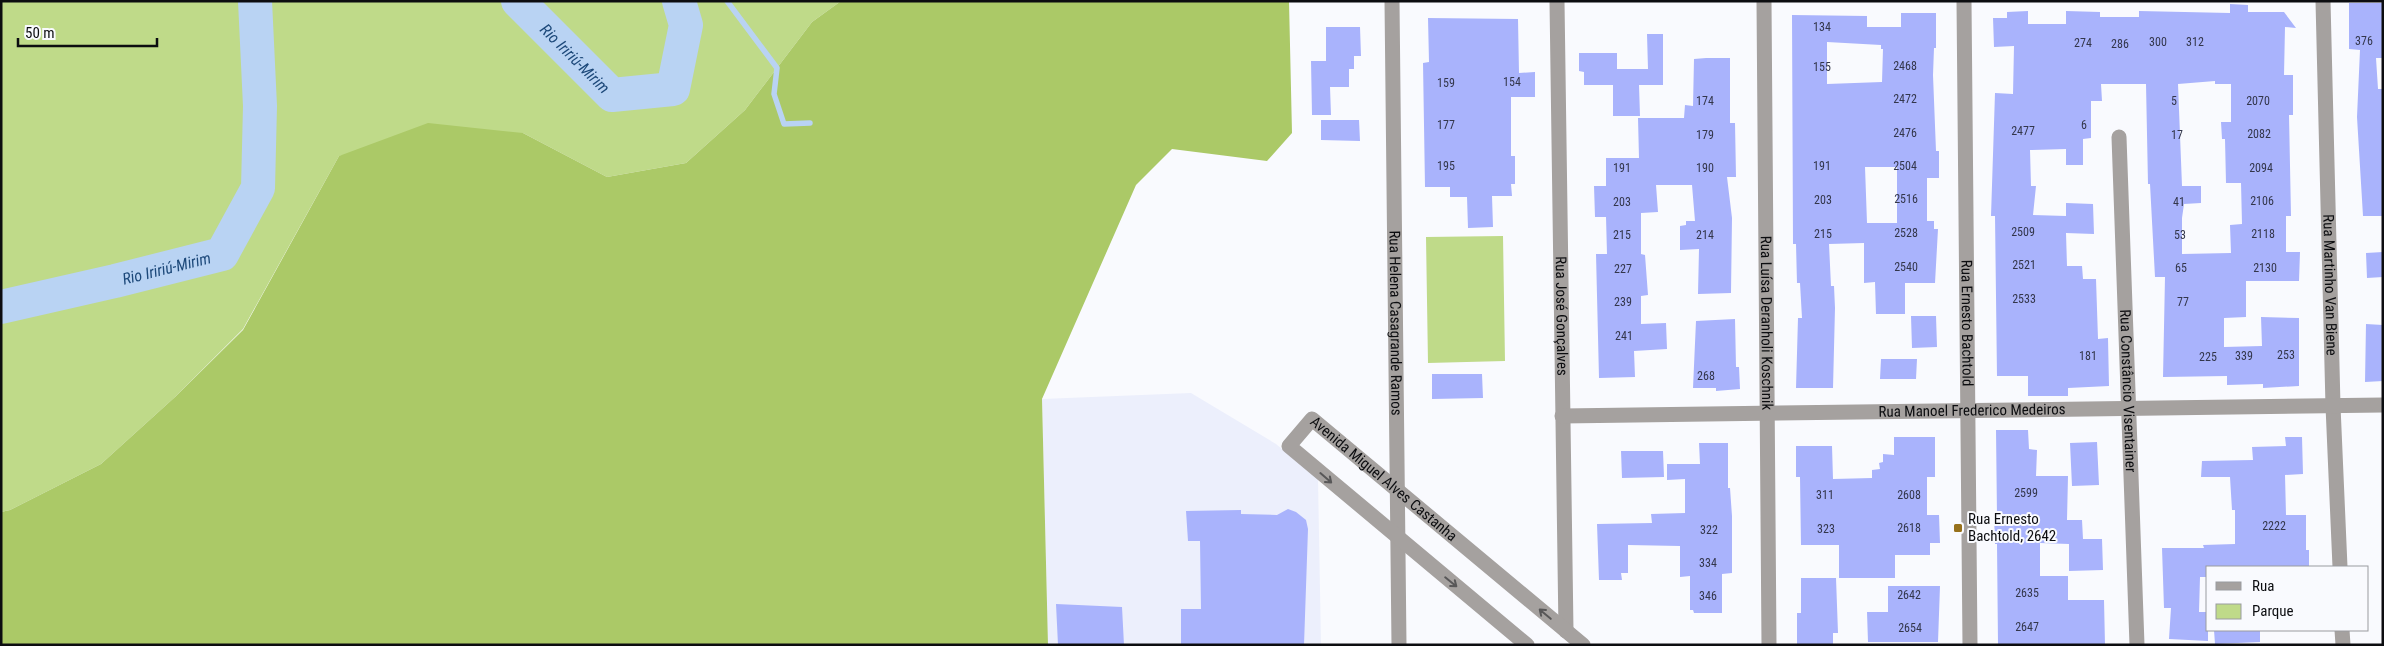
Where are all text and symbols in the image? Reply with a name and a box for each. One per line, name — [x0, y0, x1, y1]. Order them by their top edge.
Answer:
scale bar — [18, 15, 156, 47]
water label: Rio Iririú-Mirim — [537, 20, 614, 97]
house number: 134 — [1813, 20, 1831, 34]
text: 50 m — [25, 24, 55, 42]
house number: 376 — [2355, 34, 2373, 48]
house number: 300 — [2149, 35, 2167, 49]
house number: 312 — [2186, 35, 2204, 49]
house number: 274 — [2074, 36, 2092, 50]
house number: 286 — [2111, 37, 2129, 51]
house number: 2468 — [1893, 59, 1917, 73]
house number: 155 — [1813, 60, 1831, 74]
house number: 154 — [1503, 75, 1521, 89]
house number: 159 — [1437, 76, 1455, 90]
house number: 2472 — [1893, 92, 1917, 106]
house number: 174 — [1696, 94, 1714, 108]
house number: 5 — [2171, 94, 2177, 108]
house number: 2070 — [2246, 94, 2270, 108]
house number: 177 — [1437, 118, 1455, 132]
house number: 6 — [2081, 118, 2087, 132]
house number: 2477 — [2011, 124, 2035, 138]
house number: 2476 — [1893, 126, 1917, 140]
house number: 2082 — [2247, 127, 2271, 141]
house number: 179 — [1696, 128, 1714, 142]
house number: 17 — [2171, 128, 2183, 142]
house number: 195 — [1437, 159, 1455, 173]
house number: 191 — [1813, 159, 1831, 173]
house number: 2504 — [1893, 159, 1917, 173]
house number: 191 — [1613, 161, 1631, 175]
house number: 190 — [1696, 161, 1714, 175]
house number: 2094 — [2249, 161, 2273, 175]
house number: 2516 — [1894, 192, 1918, 206]
house number: 203 — [1814, 193, 1832, 207]
house number: 2106 — [2250, 194, 2274, 208]
house number: 203 — [1613, 195, 1631, 209]
house number: 41 — [2173, 195, 2185, 209]
street label: Rua Martinho Van Biene — [2319, 214, 2341, 356]
house number: 2509 — [2011, 225, 2035, 239]
house number: 2528 — [1894, 226, 1918, 240]
house number: 215 — [1814, 227, 1832, 241]
house number: 2118 — [2251, 227, 2275, 241]
house number: 215 — [1613, 228, 1631, 242]
house number: 214 — [1696, 228, 1714, 242]
house number: 53 — [2174, 228, 2186, 242]
street label: Rua Helena Casagrande Ramos — [1385, 230, 1406, 416]
street label: Rua Luísa Deranholi Koschnik — [1757, 236, 1776, 411]
water label: Rio Iririú-Mirim — [120, 248, 213, 288]
street label: Rua José Gonçalves — [1552, 256, 1571, 376]
house number: 2521 — [2012, 258, 2036, 272]
house number: 2540 — [1894, 260, 1918, 274]
street label: Rua Ernesto Bachtold — [1957, 260, 1977, 386]
house number: 65 — [2175, 261, 2187, 275]
house number: 2130 — [2253, 261, 2277, 275]
house number: 227 — [1614, 262, 1632, 276]
house number: 2533 — [2012, 292, 2036, 306]
house number: 239 — [1614, 295, 1632, 309]
house number: 77 — [2177, 295, 2189, 309]
street label: Rua Constâncio Visentainer — [2116, 309, 2140, 473]
house number: 241 — [1615, 329, 1633, 343]
house number: 253 — [2277, 348, 2295, 362]
house number: 181 — [2079, 349, 2097, 363]
house number: 339 — [2235, 349, 2253, 363]
house number: 225 — [2199, 350, 2217, 364]
house number: 268 — [1697, 369, 1715, 383]
street label: Rua Manoel Frederico Medeiros — [1878, 400, 2066, 421]
street label: Avenida Miguel Alves Castanha — [1307, 412, 1461, 545]
one-way arrow — [1320, 472, 1333, 484]
house number: 2599 — [2014, 486, 2038, 500]
house number: 311 — [1816, 488, 1834, 502]
house number: 2608 — [1897, 488, 1921, 502]
place label: Rua Ernesto Bachtold, 2642 — [1968, 510, 2056, 545]
house number: 2222 — [2262, 519, 2286, 533]
house number: 2618 — [1897, 521, 1921, 535]
house number: 323 — [1817, 522, 1835, 536]
marker: Rua Ernesto Bachtold, 2642 — [1952, 522, 1964, 534]
house number: 322 — [1700, 523, 1718, 537]
house number: 334 — [1699, 556, 1717, 570]
legend — [2206, 566, 2369, 631]
one-way arrow — [1444, 577, 1457, 588]
text: Rua — [2252, 577, 2274, 595]
house number: 2635 — [2015, 586, 2039, 600]
house number: 2642 — [1897, 588, 1921, 602]
house number: 346 — [1699, 589, 1717, 603]
text: Parque — [2252, 602, 2294, 620]
one-way arrow — [1539, 608, 1552, 619]
house number: 2647 — [2015, 620, 2039, 634]
house number: 2654 — [1898, 621, 1922, 635]

